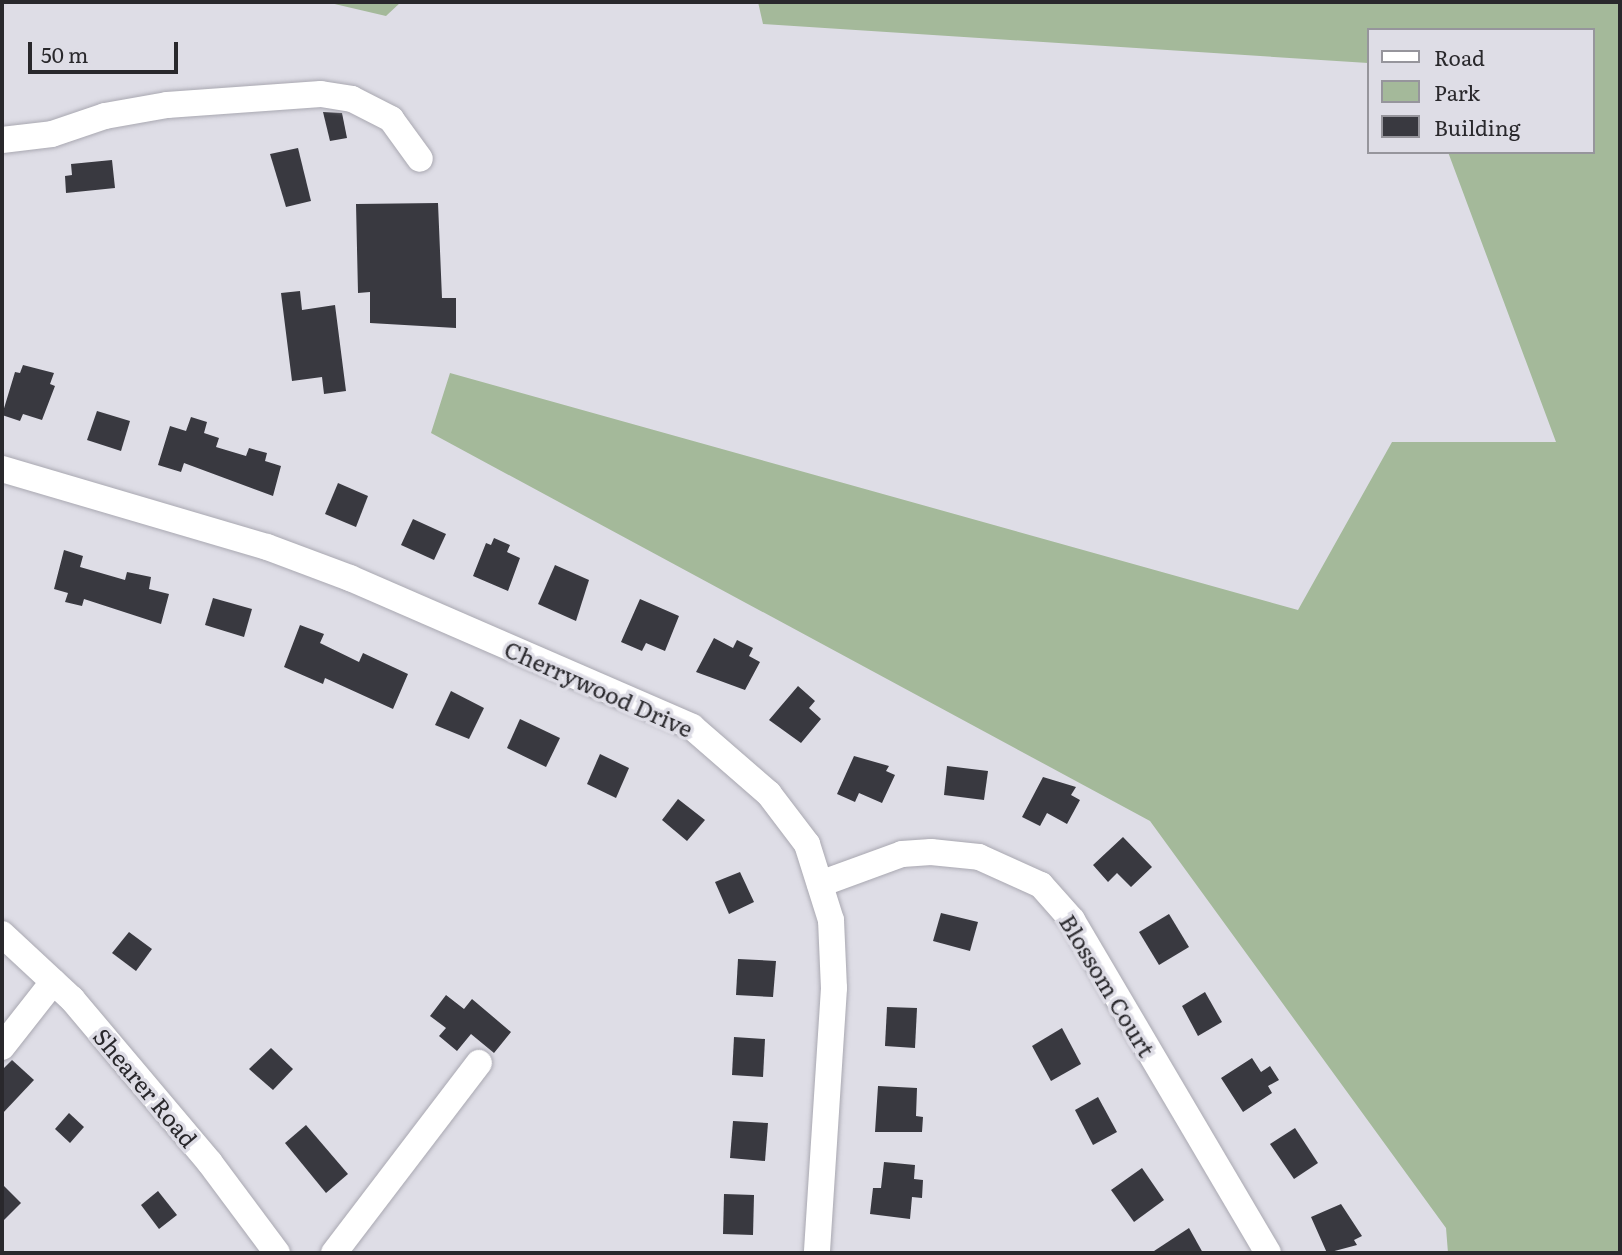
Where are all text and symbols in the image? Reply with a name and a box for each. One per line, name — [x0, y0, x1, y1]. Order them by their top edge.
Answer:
scale bar — [32, 28, 182, 72]
legend — [1366, 28, 1594, 154]
text: 50 m — [41, 38, 88, 69]
text: Road — [1434, 41, 1485, 72]
text: Park — [1434, 76, 1480, 107]
text: Building — [1434, 111, 1520, 142]
street label: Cherrywood Drive — [501, 634, 697, 742]
street label: Blossom Court — [1055, 909, 1161, 1061]
street label: Shearer Road — [88, 1022, 204, 1152]

